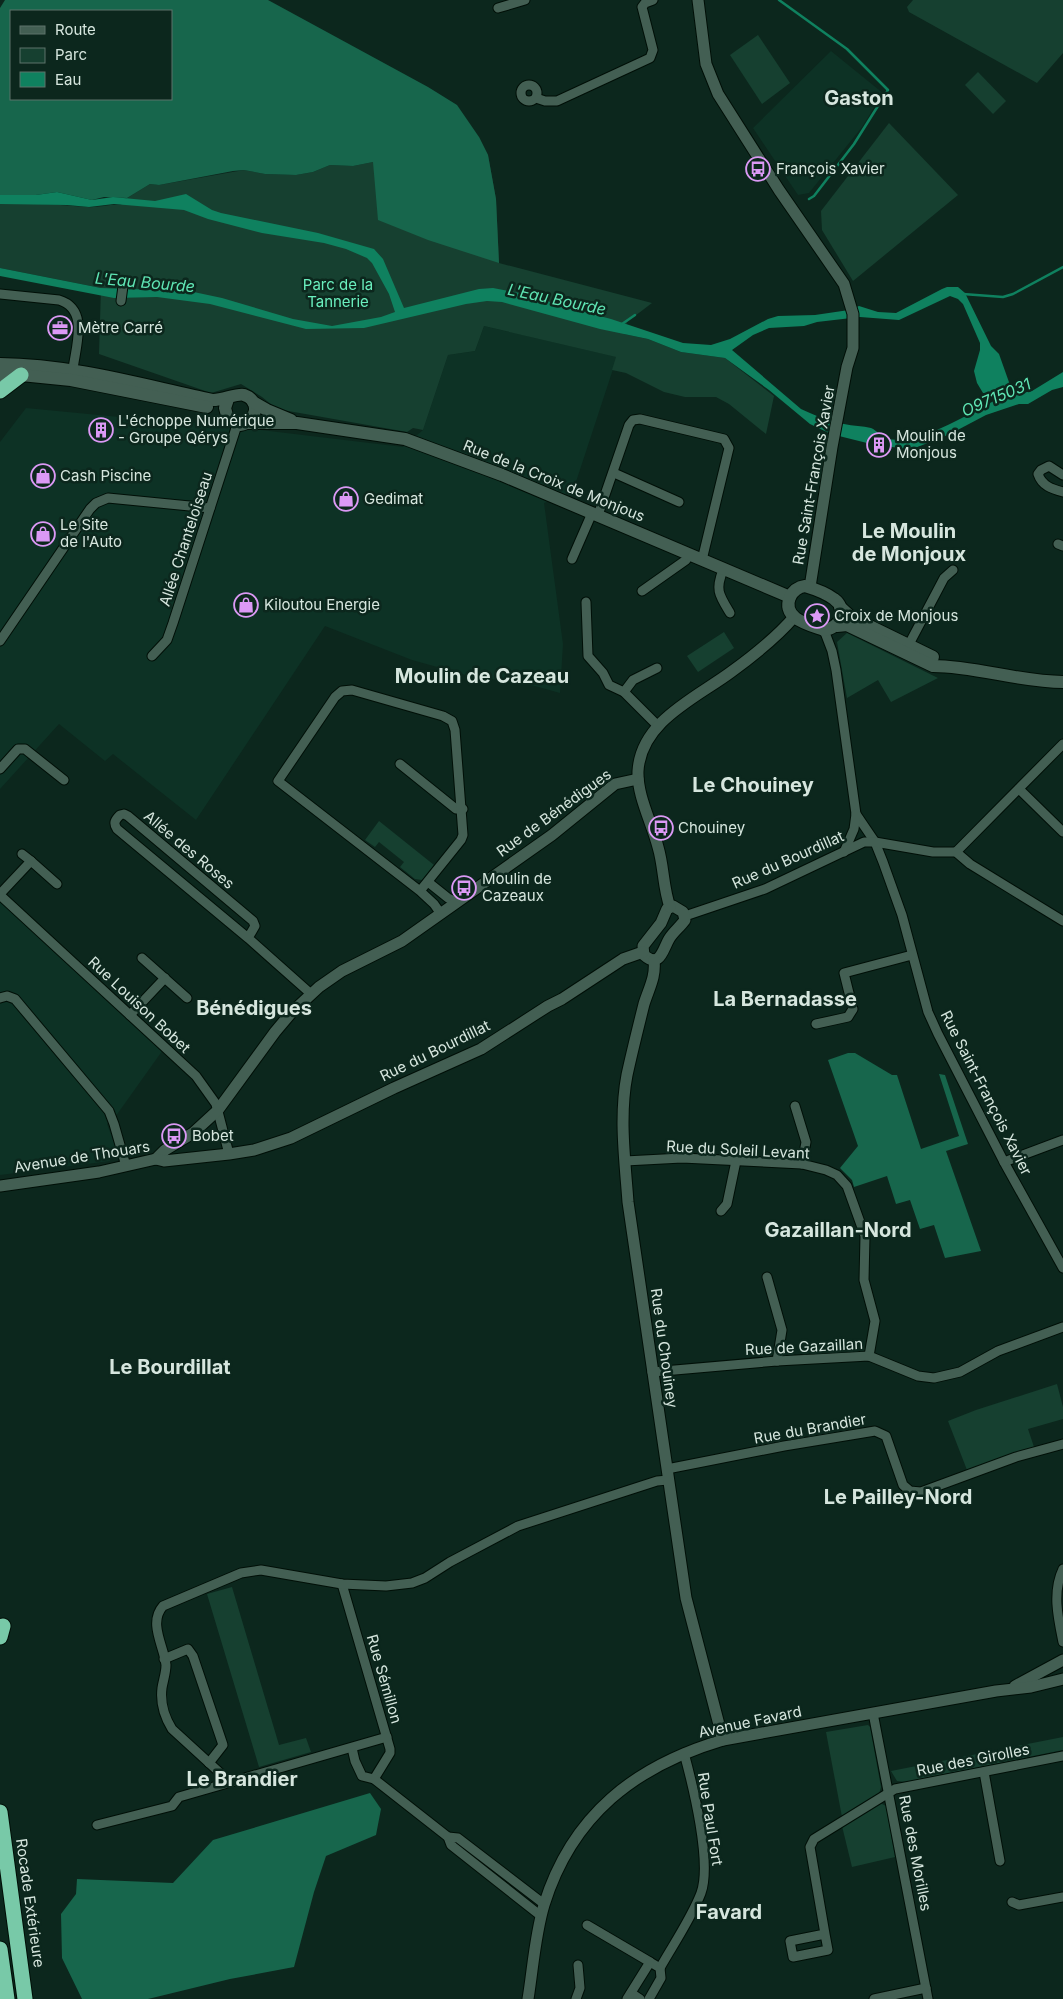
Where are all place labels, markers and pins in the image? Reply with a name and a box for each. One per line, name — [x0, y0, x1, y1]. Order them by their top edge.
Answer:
bus stop icon: François Xavier — [745, 156, 771, 182]
place label: François Xavier — [776, 159, 885, 178]
office icon: Mètre Carré — [47, 315, 73, 341]
place label: Mètre Carré — [78, 318, 163, 337]
place label: L'échoppe Numérique - Groupe Qérys — [118, 411, 274, 447]
building icon: L'échoppe Numérique - Groupe Qérys — [88, 417, 114, 443]
place label: Moulin de Monjous — [896, 426, 966, 462]
building icon: Moulin de Monjous — [866, 432, 892, 458]
shop icon: Cash Piscine — [30, 463, 56, 489]
place label: Cash Piscine — [60, 466, 151, 485]
shop icon: Gedimat — [333, 486, 359, 512]
place label: Gedimat — [364, 489, 423, 508]
place label: Le Site de l'Auto — [60, 515, 122, 551]
shop icon: Le Site de l'Auto — [30, 521, 56, 547]
shop icon: Kiloutou Energie — [233, 592, 259, 618]
place label: Kiloutou Energie — [264, 595, 380, 614]
place icon: Croix de Monjous — [804, 603, 830, 629]
place label: Croix de Monjous — [834, 606, 958, 625]
bus stop icon: Chouiney — [648, 815, 674, 841]
place label: Chouiney — [678, 818, 746, 837]
place label: Moulin de Cazeaux — [482, 869, 552, 905]
bus stop icon: Moulin de Cazeaux — [451, 875, 477, 901]
bus stop icon: Bobet — [161, 1123, 187, 1149]
place label: Bobet — [192, 1126, 234, 1145]

